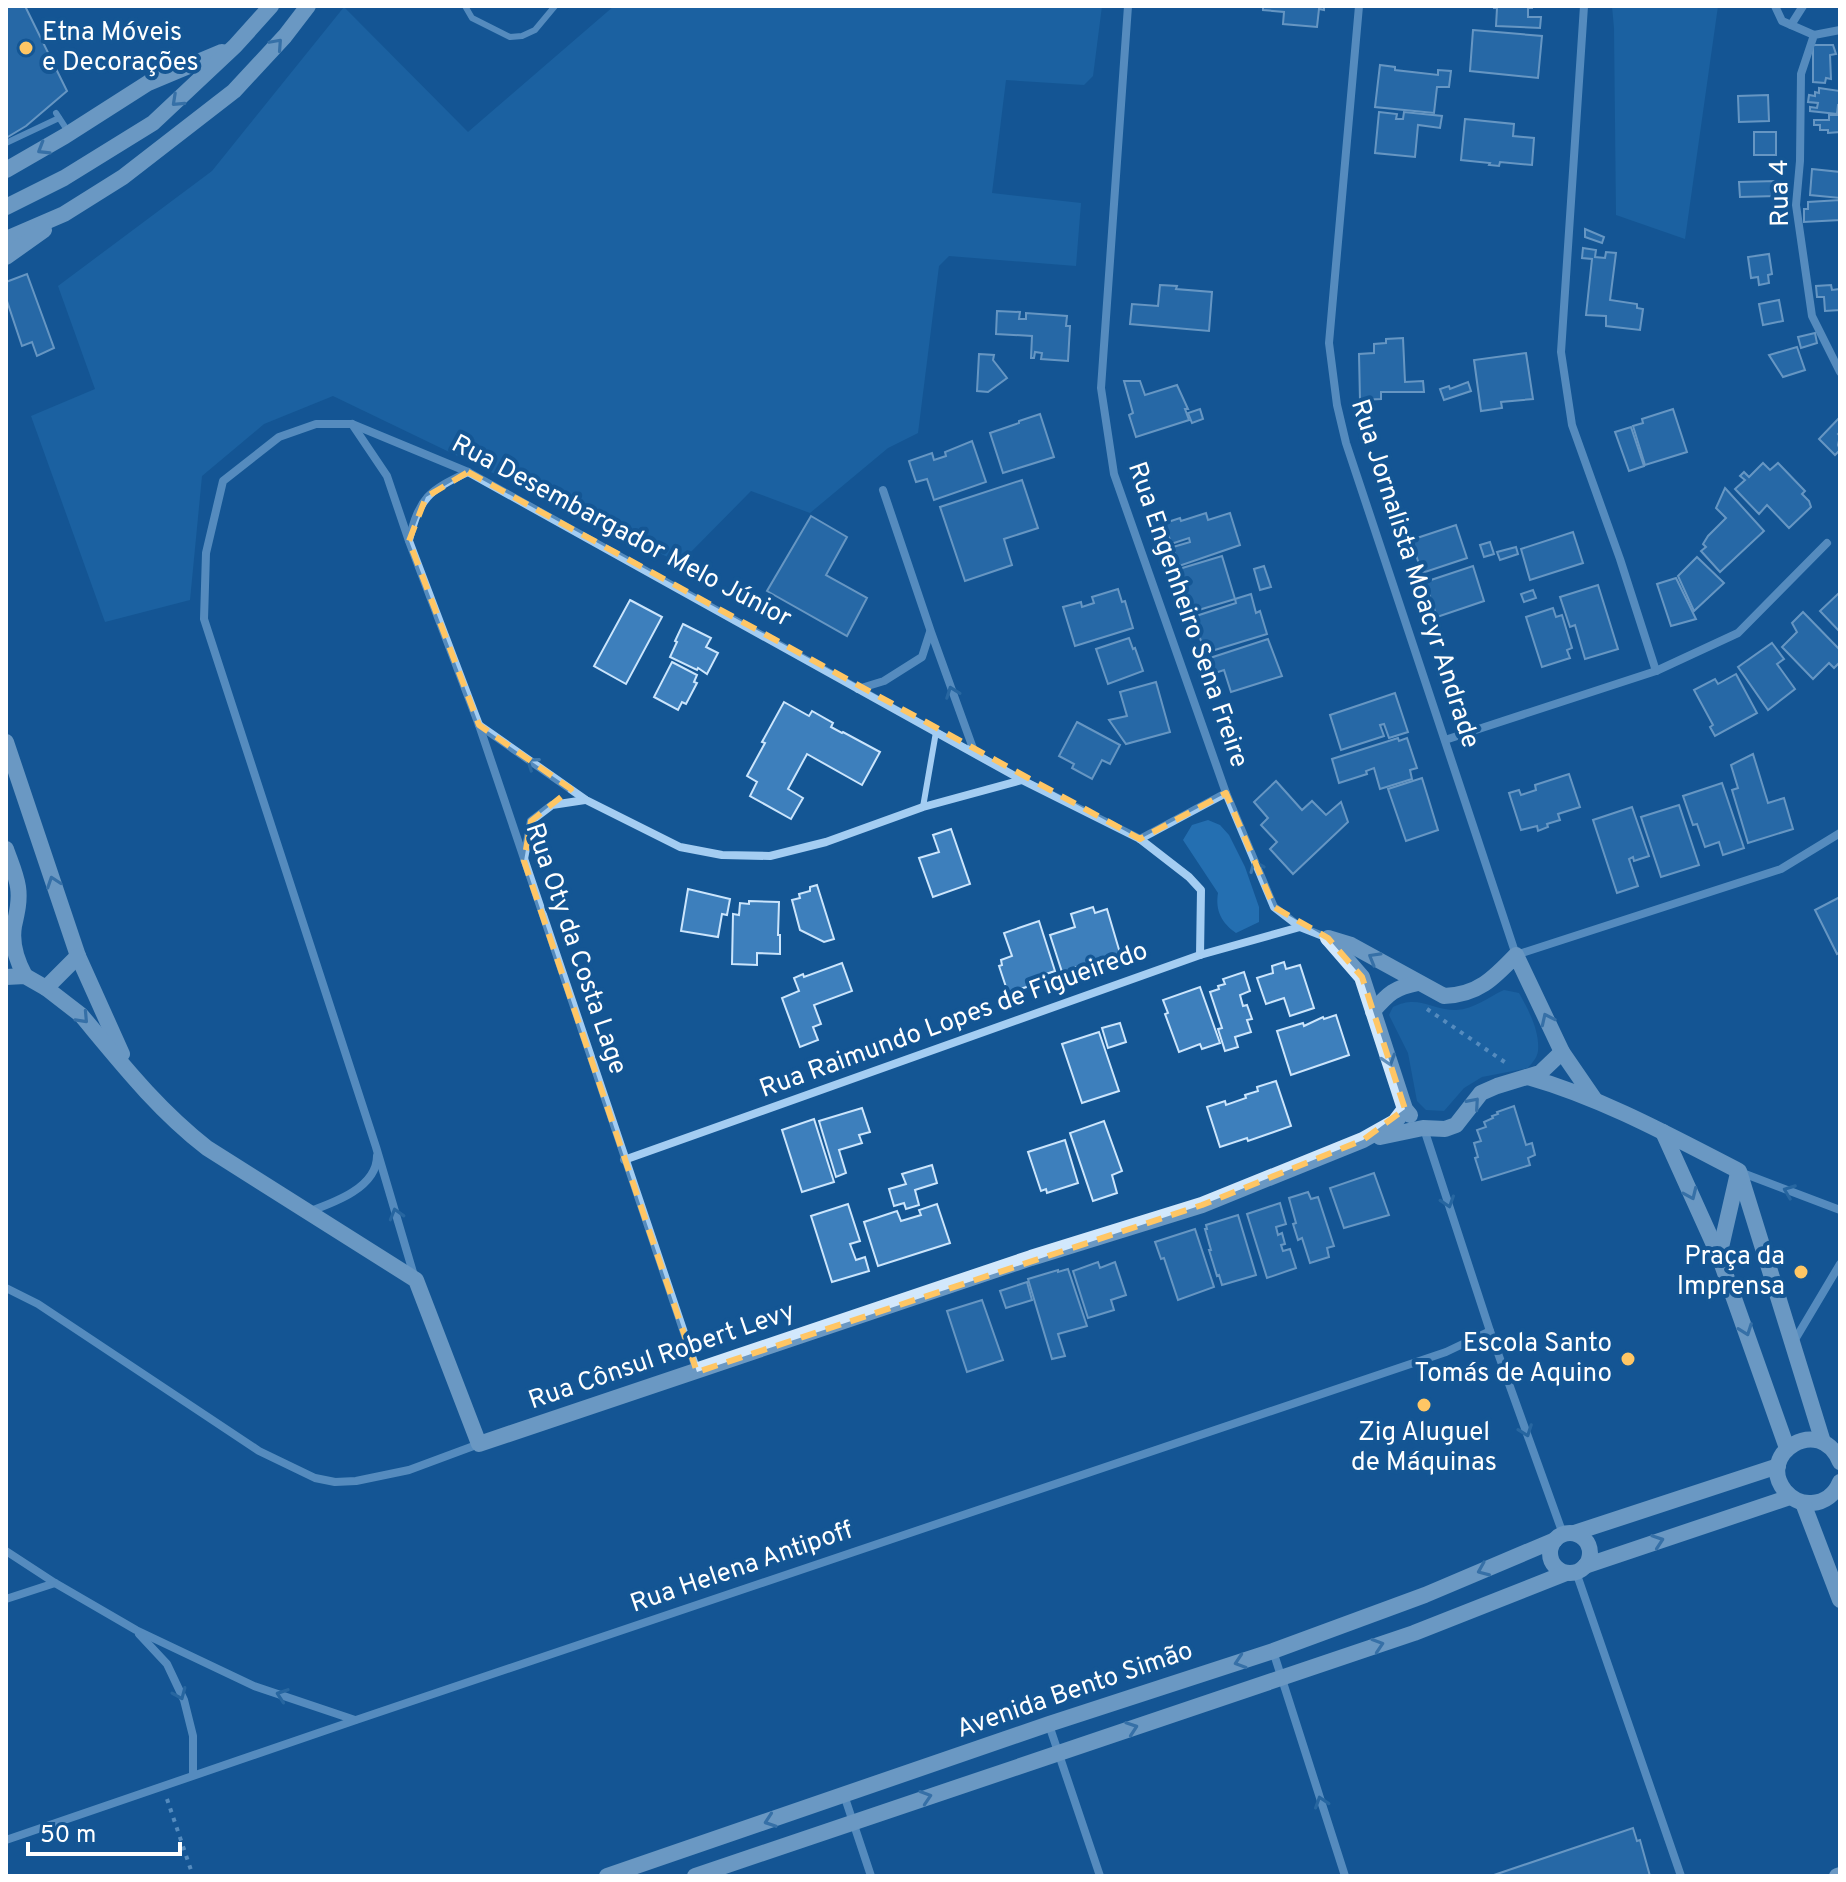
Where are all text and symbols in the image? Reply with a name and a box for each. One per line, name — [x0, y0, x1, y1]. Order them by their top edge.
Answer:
place label: Etna Móveis e Decorações — [42, 17, 199, 80]
marker: Etna Móveis e Decorações — [17, 39, 35, 57]
one-way arrow — [268, 39, 283, 53]
one-way arrow — [171, 91, 186, 105]
one-way arrow — [37, 139, 52, 154]
street label: Rua 4 — [1764, 159, 1798, 227]
street label: Rua Jornalista Moacyr Andrade — [1342, 395, 1486, 753]
street label: Rua Desembargador Melo Júnior — [445, 428, 797, 636]
street label: Rua Engenheiro Sena Freire — [1119, 458, 1255, 772]
one-way arrow — [946, 686, 962, 700]
one-way arrow — [527, 758, 541, 773]
street label: Rua Oty da Costa Lage — [516, 819, 634, 1079]
one-way arrow — [1250, 860, 1266, 874]
one-way arrow — [46, 876, 62, 890]
street label: Rua Raimundo Lopes de Figueiredo — [755, 935, 1153, 1107]
one-way arrow — [1368, 952, 1382, 967]
one-way arrow — [74, 1009, 88, 1024]
one-way arrow — [1541, 1013, 1557, 1027]
one-way arrow — [1380, 1053, 1396, 1066]
one-way arrow — [1464, 1097, 1479, 1112]
one-way arrow — [1783, 1184, 1797, 1201]
one-way arrow — [1682, 1186, 1698, 1200]
one-way arrow — [1438, 1195, 1454, 1209]
one-way arrow — [389, 1207, 405, 1221]
place label: Praça da Imprensa — [1677, 1241, 1785, 1304]
marker: Praça da Imprensa — [1792, 1263, 1810, 1281]
street label: Rua Cônsul Robert Levy — [524, 1296, 800, 1418]
one-way arrow — [1736, 1322, 1752, 1336]
place label: Escola Santo Tomás de Aquino — [1414, 1328, 1612, 1391]
marker: Escola Santo Tomás de Aquino — [1619, 1350, 1637, 1368]
marker: Zig Aluguel de Máquinas — [1415, 1396, 1433, 1414]
place label: Zig Aluguel de Máquinas — [1351, 1417, 1497, 1480]
one-way arrow — [1517, 1423, 1533, 1437]
street label: Rua Helena Antipoff — [626, 1514, 858, 1622]
one-way arrow — [1651, 1535, 1665, 1551]
one-way arrow — [1477, 1561, 1491, 1577]
street label: Avenida Bento Simão — [952, 1635, 1198, 1747]
one-way arrow — [1371, 1638, 1385, 1654]
one-way arrow — [1234, 1652, 1248, 1668]
one-way arrow — [171, 1685, 187, 1700]
one-way arrow — [276, 1689, 290, 1705]
one-way arrow — [1124, 1722, 1138, 1738]
one-way arrow — [918, 1791, 932, 1807]
one-way arrow — [1314, 1795, 1330, 1809]
scale bar — [28, 1806, 180, 1856]
one-way arrow — [764, 1811, 778, 1827]
text: 50 m — [40, 1821, 96, 1851]

